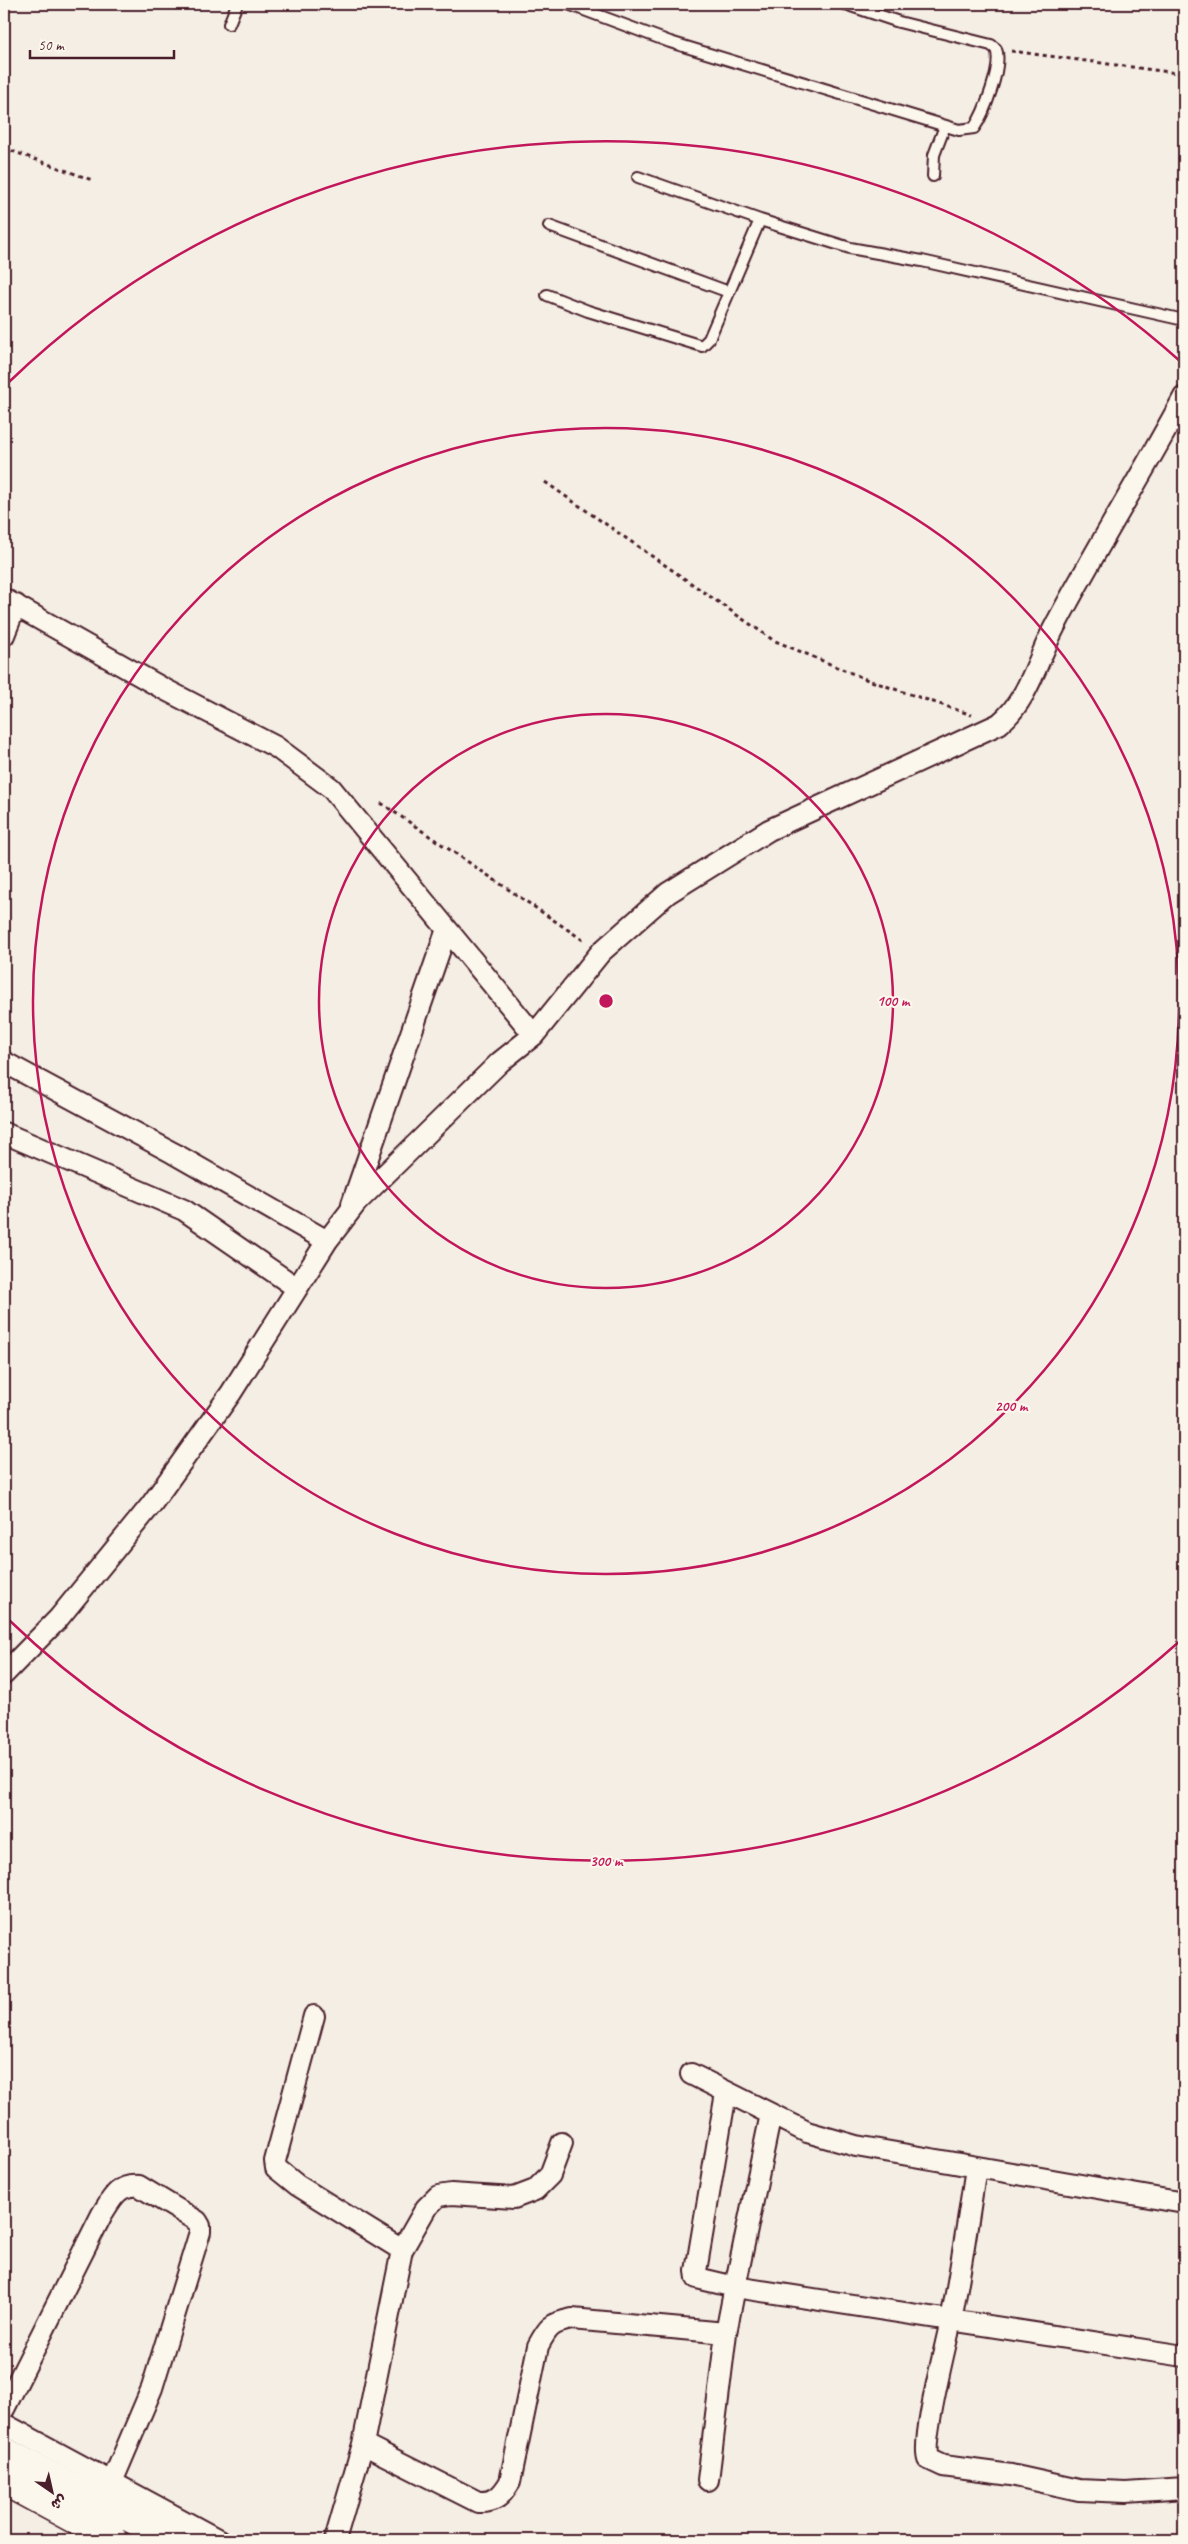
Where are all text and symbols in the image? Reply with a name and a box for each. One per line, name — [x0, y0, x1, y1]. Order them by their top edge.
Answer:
scale bar — [30, 28, 174, 60]
text: 50 m — [38, 36, 65, 55]
centre of rings — [597, 992, 615, 1010]
text: 100 m — [877, 992, 911, 1011]
text: 200 m — [995, 1397, 1029, 1416]
text: 300 m — [590, 1852, 624, 1871]
north arrow — [28, 2466, 78, 2516]
text: ش — [48, 2491, 70, 2514]

